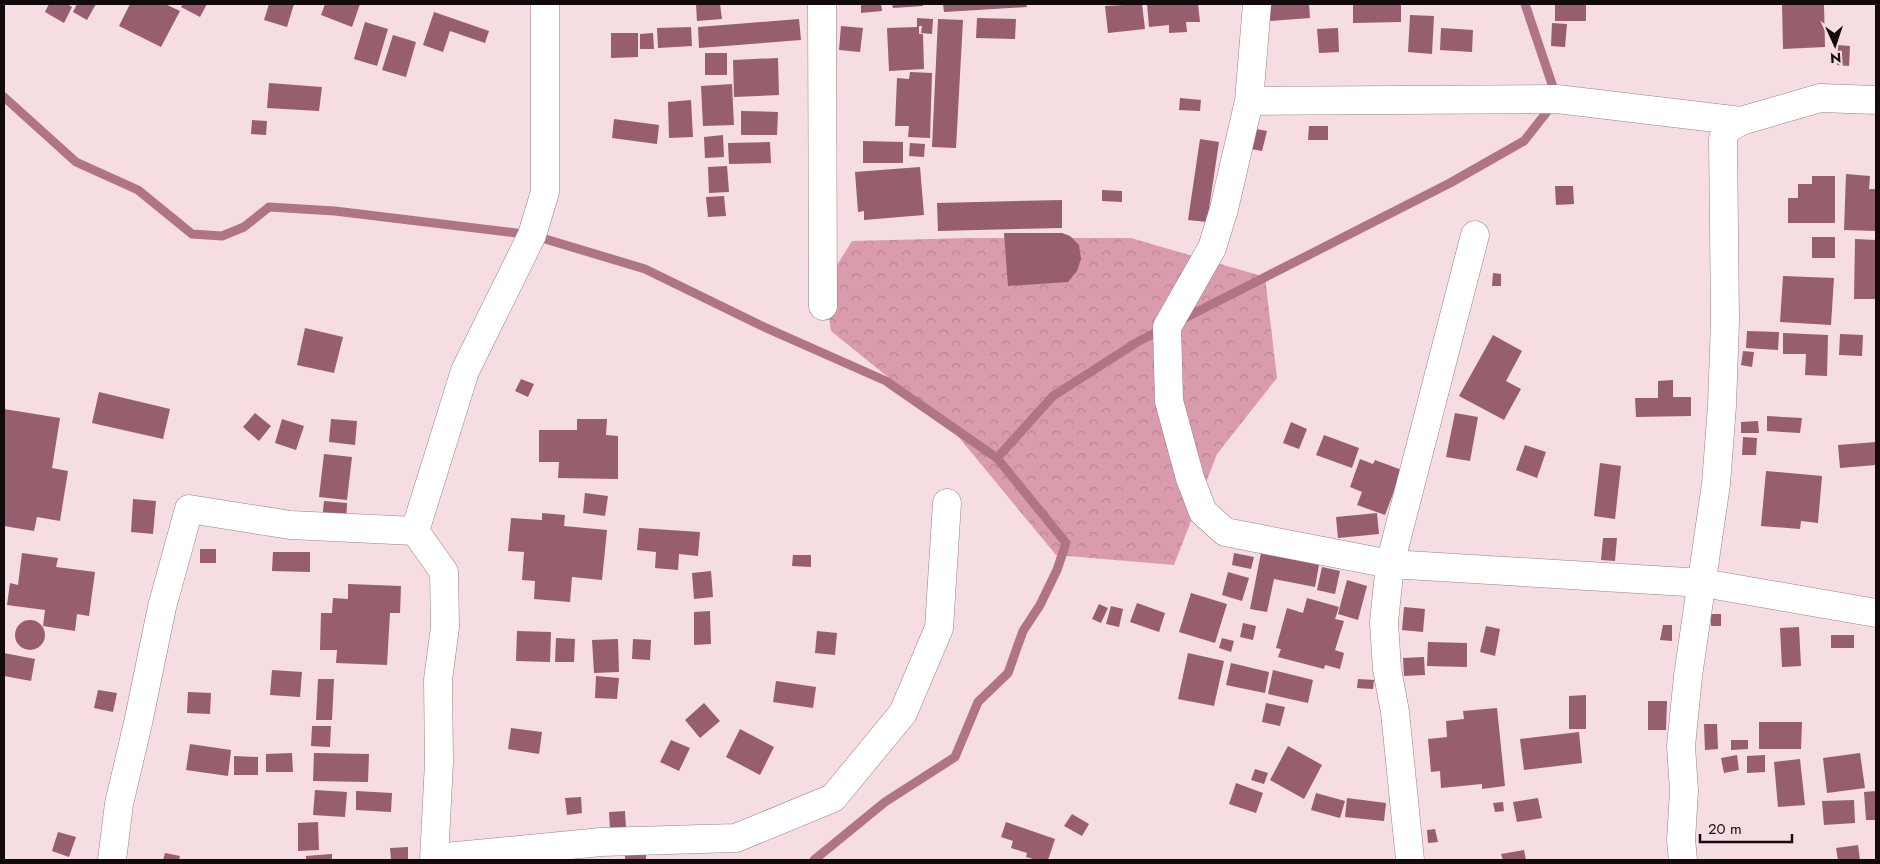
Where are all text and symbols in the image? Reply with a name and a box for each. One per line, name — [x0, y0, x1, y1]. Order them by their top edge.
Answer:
north arrow — [1810, 20, 1860, 70]
text: N — [1830, 48, 1842, 68]
scale bar — [1700, 812, 1792, 844]
text: 20 m — [1708, 818, 1742, 840]

